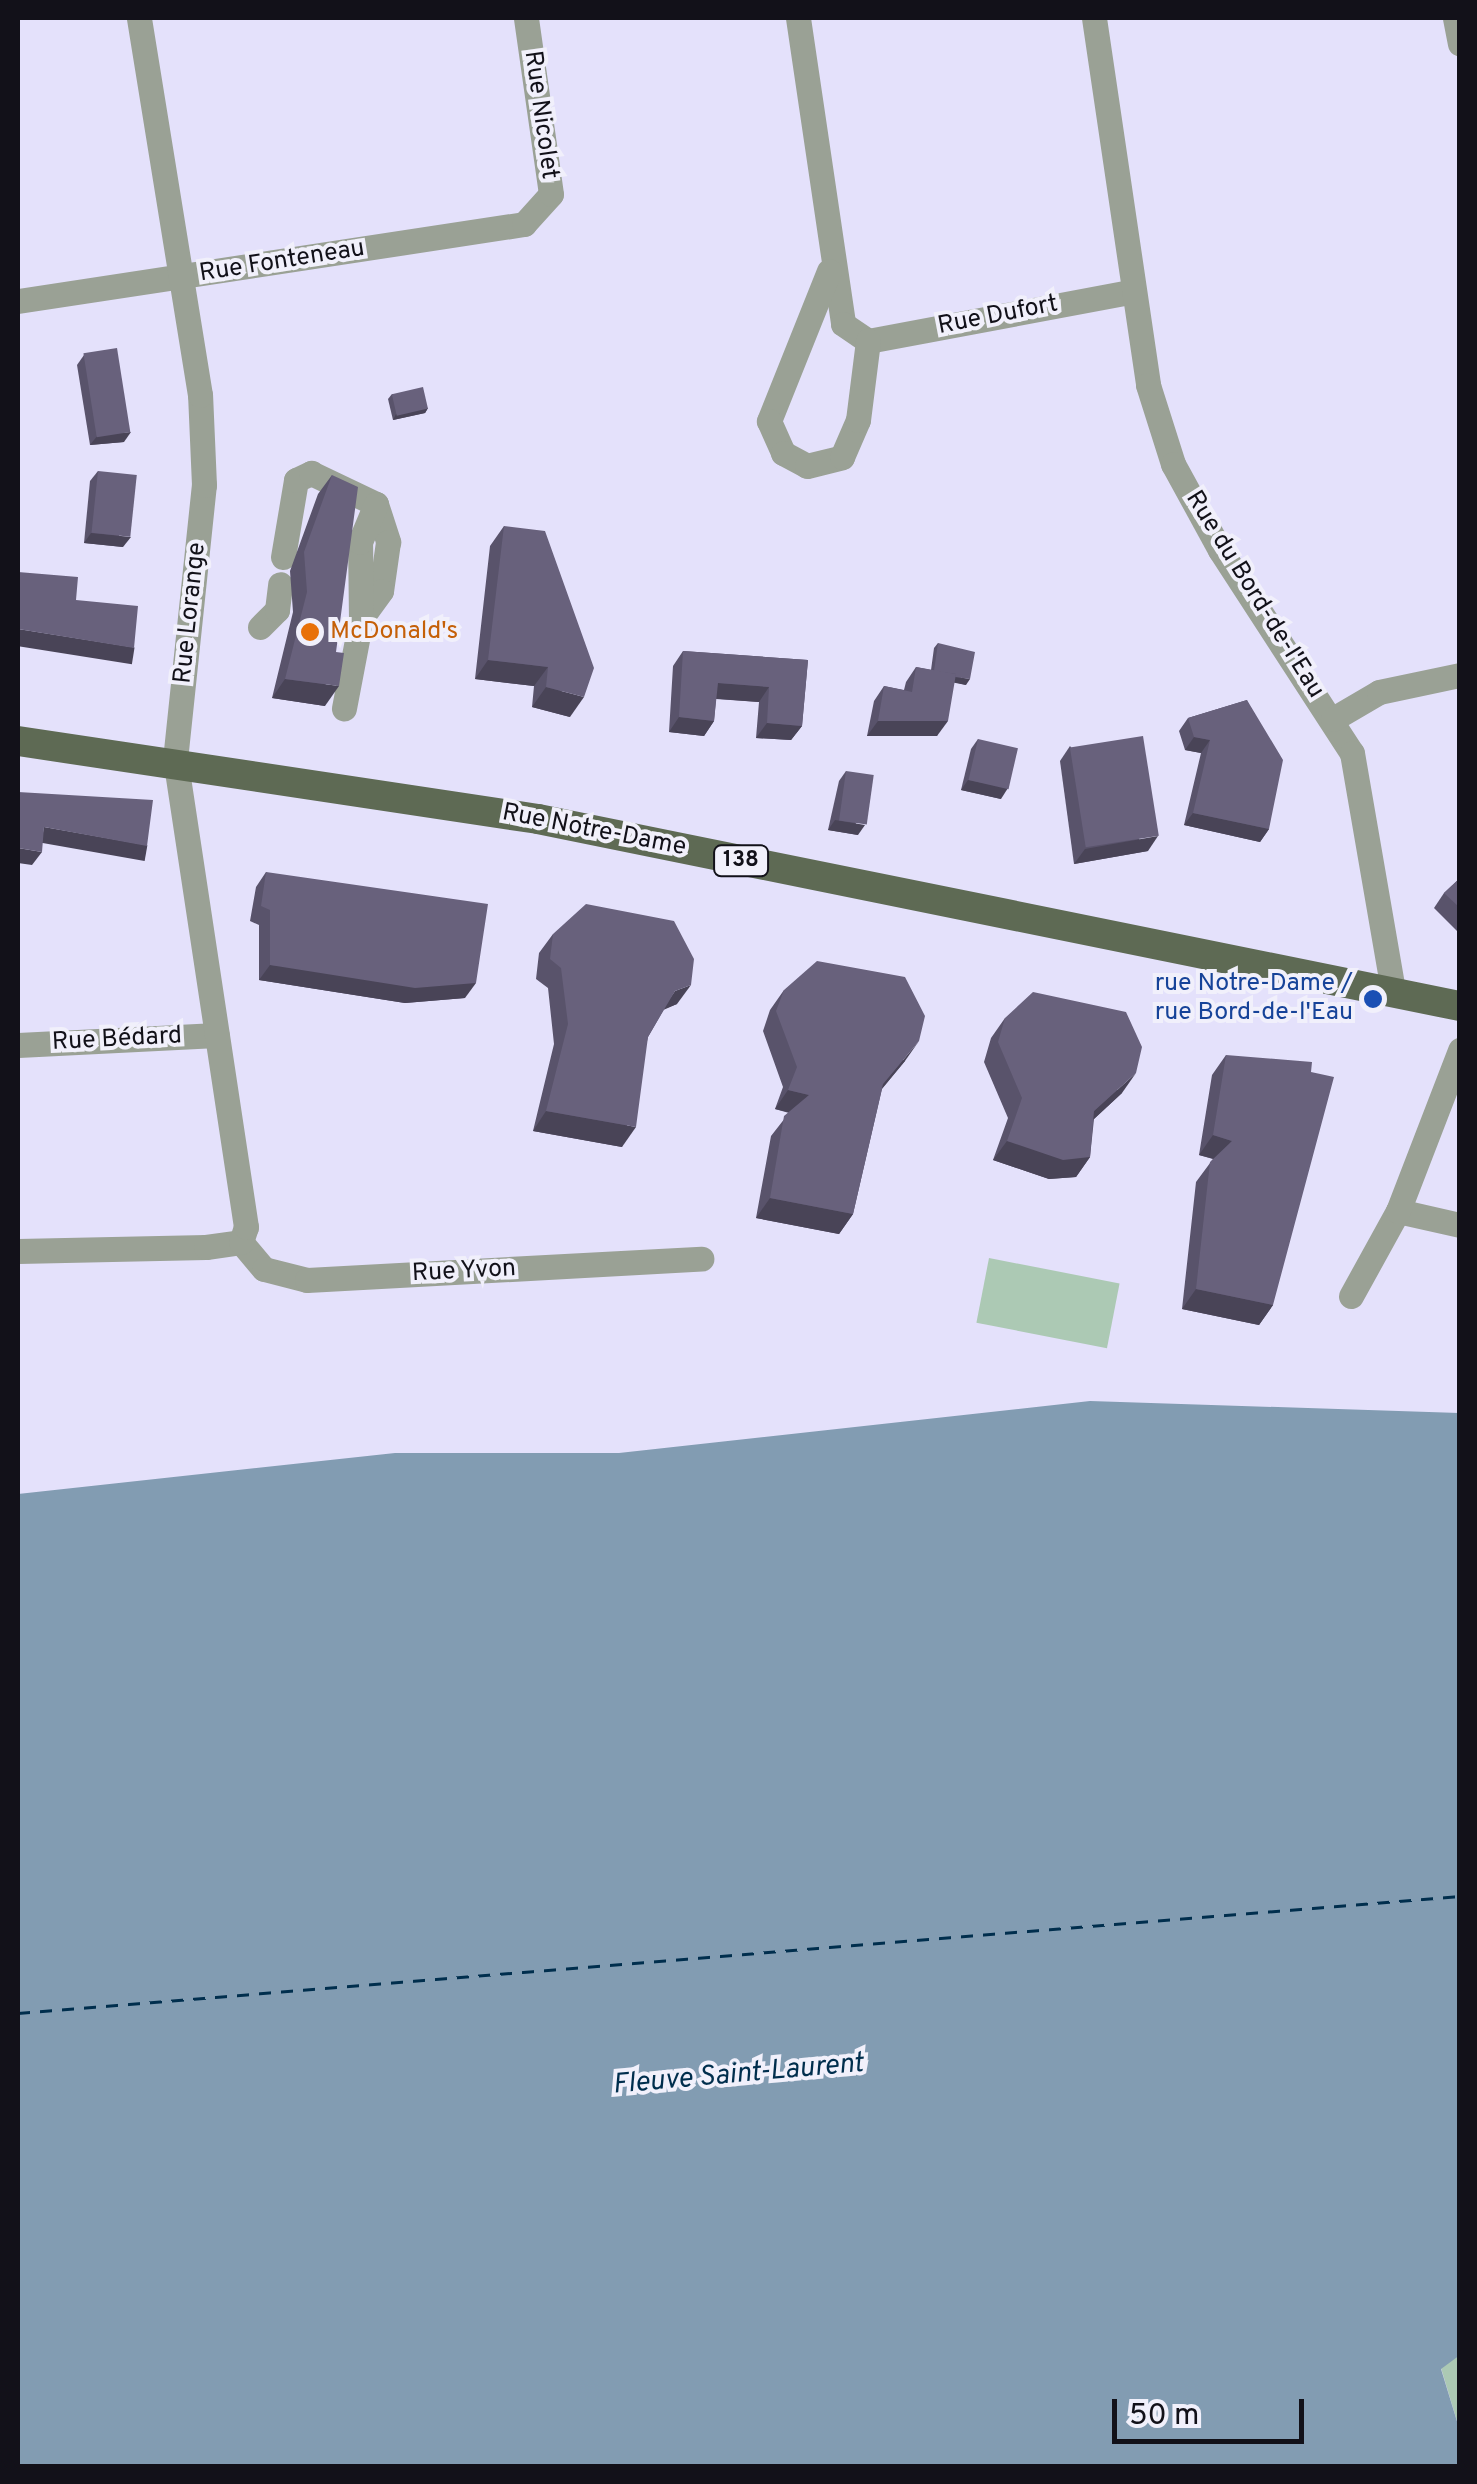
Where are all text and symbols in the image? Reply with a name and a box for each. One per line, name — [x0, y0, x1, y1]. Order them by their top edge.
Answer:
street label: Rue Nicolet — [516, 49, 564, 181]
street label: Rue Fonteneau — [197, 234, 367, 290]
street label: Rue Dufort — [935, 290, 1061, 342]
street label: Rue du Bord-de-l'Eau — [1178, 486, 1330, 704]
street label: Rue Lorange — [169, 541, 213, 685]
place label: McDonald's — [330, 617, 458, 647]
marker: McDonald's — [299, 621, 321, 643]
street label: Rue Notre-Dame — [499, 798, 689, 864]
road number: 138 — [711, 844, 771, 878]
place label: rue Notre-Dame / rue Bord-de-l'Eau — [1155, 970, 1353, 1029]
marker: rue Notre-Dame / rue Bord-de-l'Eau — [1362, 988, 1384, 1010]
street label: Rue Bédard — [51, 1022, 183, 1058]
street label: Rue Yvon — [411, 1254, 517, 1290]
water label: Fleuve Saint-Laurent — [611, 2047, 865, 2103]
scale bar — [1117, 2379, 1310, 2441]
text: 50 m — [1129, 2398, 1199, 2435]

